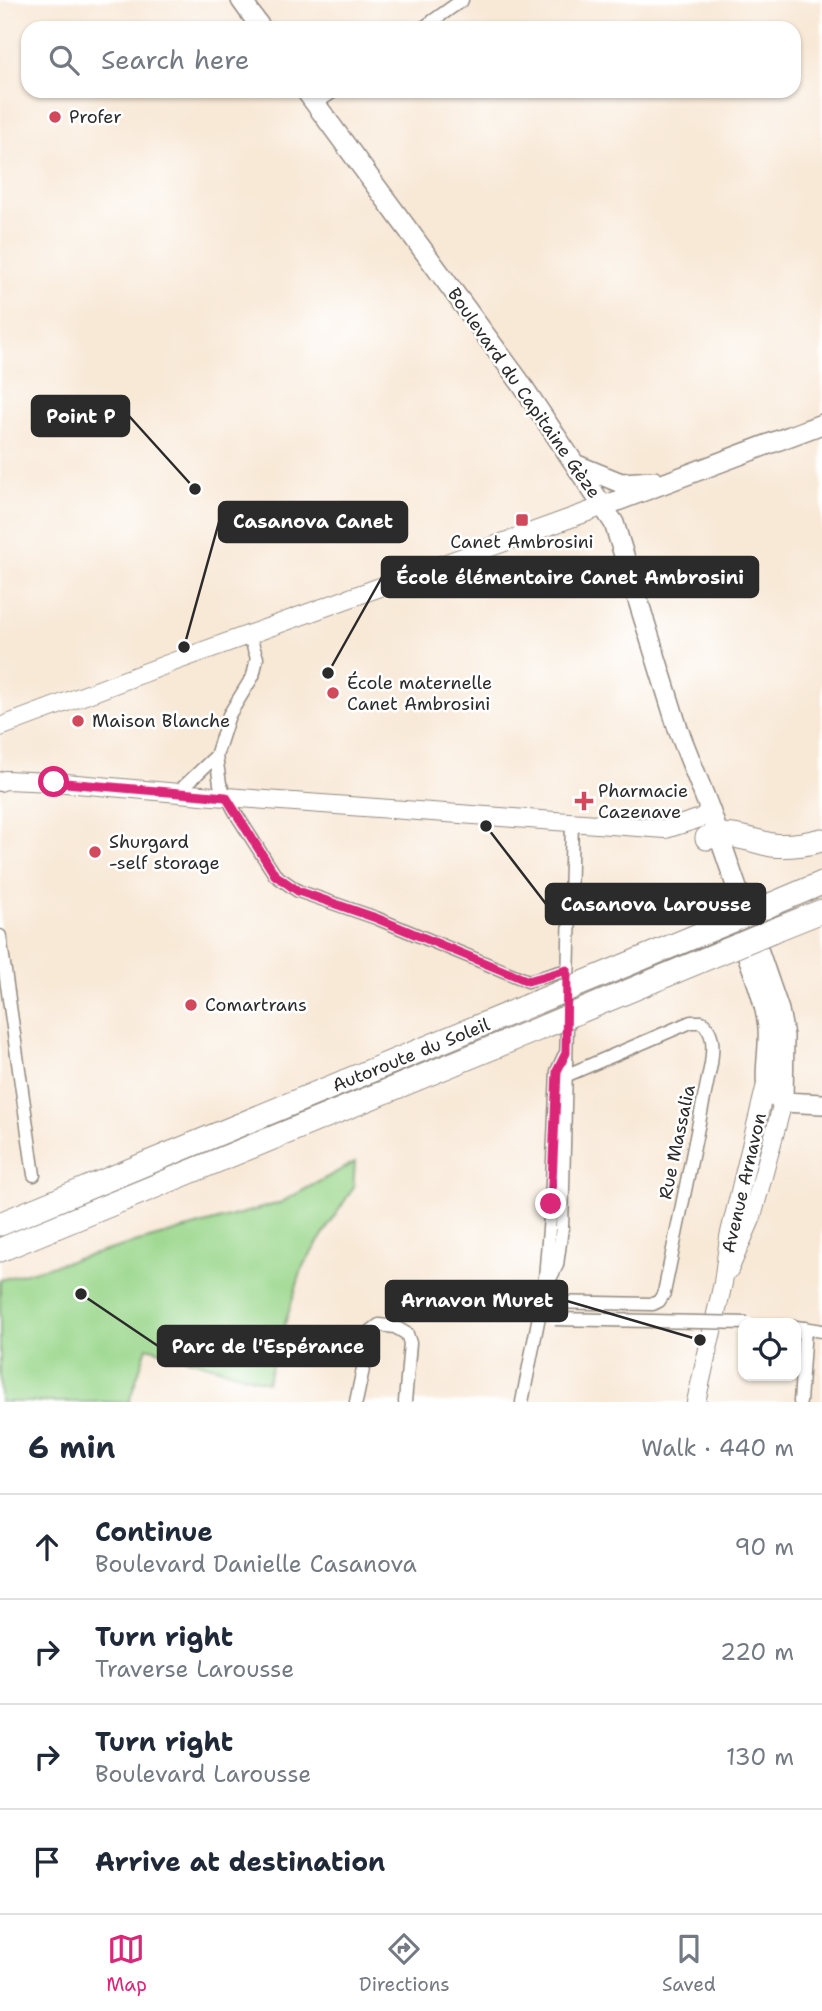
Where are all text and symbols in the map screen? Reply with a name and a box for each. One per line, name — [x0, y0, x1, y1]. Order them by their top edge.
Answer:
search box — [21, 21, 801, 98]
icon: search — [45, 41, 83, 79]
text: Search here — [101, 42, 250, 77]
place label: Profer — [69, 105, 122, 129]
marker: Profer — [47, 109, 63, 125]
street label: Boulevard du Capitaine Gèze — [442, 283, 606, 503]
callout: Point P — [32, 396, 129, 436]
text: Point P — [46, 404, 116, 429]
callout: Casanova Canet — [219, 502, 407, 542]
text: Casanova Canet — [233, 509, 393, 534]
marker: Canet Ambrosini — [514, 512, 530, 528]
place label: Canet Ambrosini — [450, 530, 594, 554]
callout: École élémentaire Canet Ambrosini — [382, 557, 758, 597]
text: École élémentaire Canet Ambrosini — [396, 564, 744, 590]
place label: École maternelle Canet Ambrosini — [347, 671, 492, 716]
marker: École maternelle Canet Ambrosini — [325, 685, 341, 701]
place label: Maison Blanche — [92, 709, 230, 733]
marker: Maison Blanche — [70, 713, 86, 729]
route start — [38, 766, 69, 797]
place label: Pharmacie Cazenave — [598, 779, 688, 824]
marker: Pharmacie Cazenave — [576, 793, 592, 809]
place label: Shurgard -self storage — [109, 830, 220, 875]
marker: Shurgard -self storage — [87, 844, 103, 860]
callout: Casanova Larousse — [546, 884, 765, 924]
text: Casanova Larousse — [561, 892, 751, 917]
place label: Comartrans — [205, 993, 307, 1017]
marker: Comartrans — [183, 997, 199, 1013]
street label: Autoroute du Soleil — [329, 1012, 494, 1098]
street label: Rue Massalia — [653, 1082, 701, 1202]
street label: Avenue Arnavon — [716, 1111, 772, 1255]
route end — [535, 1188, 566, 1219]
callout: Arnavon Muret — [386, 1281, 567, 1321]
text: Arnavon Muret — [401, 1288, 553, 1313]
map controls — [738, 1318, 801, 1381]
button: locate — [738, 1318, 801, 1381]
callout: Parc de l'Espérance — [158, 1326, 379, 1366]
text: Parc de l'Espérance — [172, 1334, 364, 1359]
text: 6 min — [28, 1427, 115, 1468]
text: Walk · 440 m — [641, 1433, 794, 1463]
text: Continue — [95, 1514, 213, 1549]
icon: ahead — [28, 1528, 66, 1566]
text: 90 m — [734, 1532, 794, 1562]
text: Boulevard Danielle Casanova — [95, 1549, 417, 1579]
text: Turn right — [95, 1619, 233, 1654]
icon: right — [28, 1633, 66, 1671]
text: 220 m — [720, 1637, 794, 1667]
text: Traverse Larousse — [95, 1654, 294, 1684]
text: Turn right — [95, 1724, 233, 1759]
icon: right — [28, 1738, 66, 1776]
text: 130 m — [726, 1742, 794, 1772]
text: Boulevard Larousse — [95, 1759, 311, 1789]
icon: arrive — [28, 1843, 66, 1881]
text: Arrive at destination — [95, 1844, 385, 1879]
tab: Map — [106, 1930, 147, 1997]
tab: Directions — [359, 1930, 450, 1997]
tab: Saved — [662, 1930, 716, 1997]

